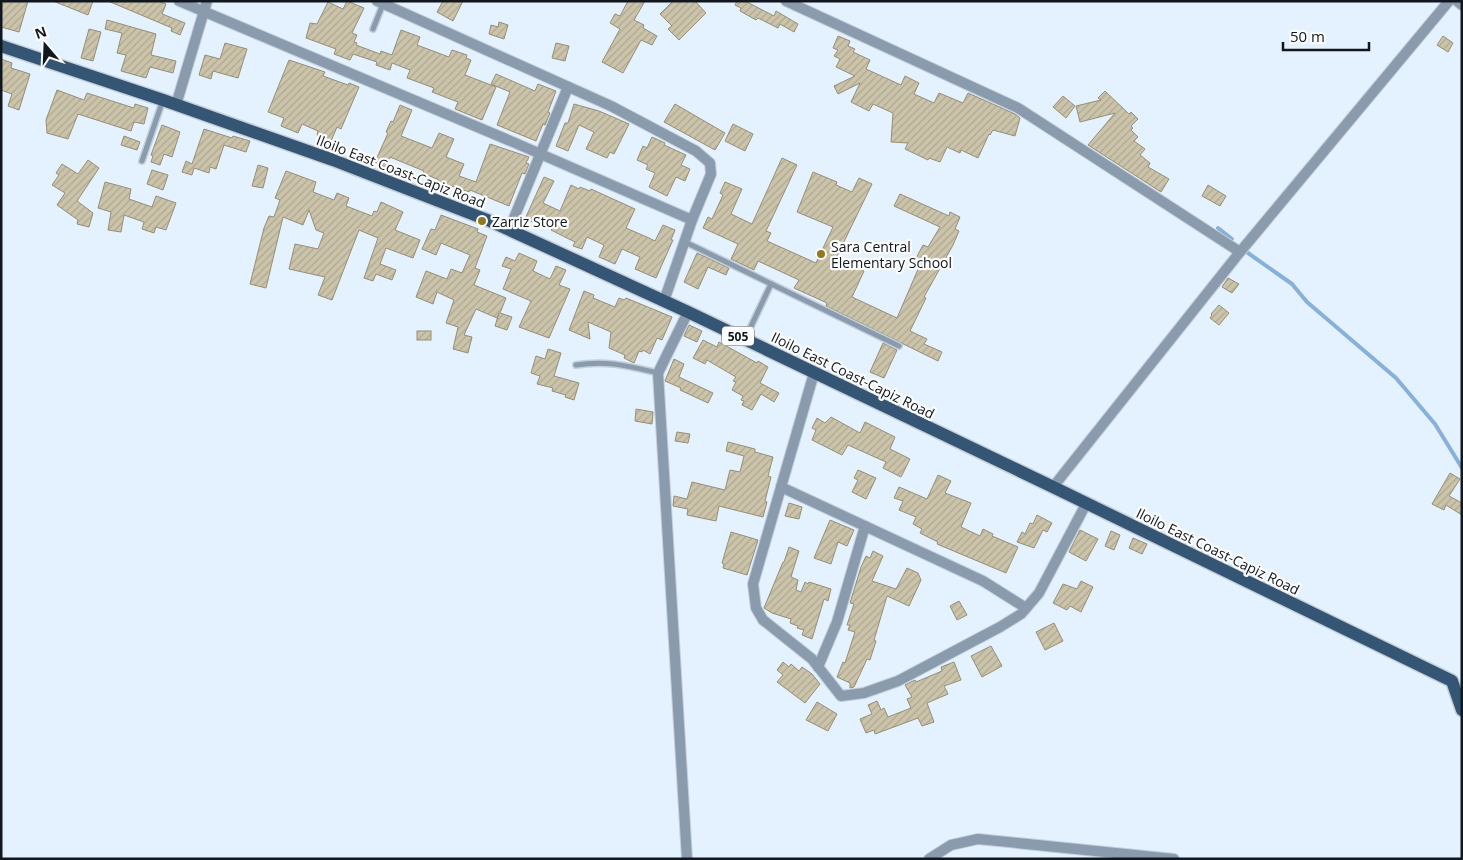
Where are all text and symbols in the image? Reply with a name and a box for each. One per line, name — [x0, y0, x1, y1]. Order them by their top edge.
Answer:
north arrow — [20, 20, 70, 70]
scale bar — [1283, 20, 1369, 52]
text: N — [32, 21, 49, 43]
text: 50 m — [1290, 26, 1325, 46]
street label: Iloilo East Coast-Capiz Road — [314, 130, 488, 212]
place label: Zarriz Store — [492, 212, 568, 231]
marker: Zarriz Store — [476, 215, 488, 227]
place label: Sara Central Elementary School — [831, 237, 952, 272]
marker: Sara Central Elementary School — [815, 248, 827, 260]
road number: 505 — [722, 326, 754, 346]
street label: Iloilo East Coast-Capiz Road — [768, 327, 938, 423]
street label: Iloilo East Coast-Capiz Road — [1133, 503, 1303, 599]

